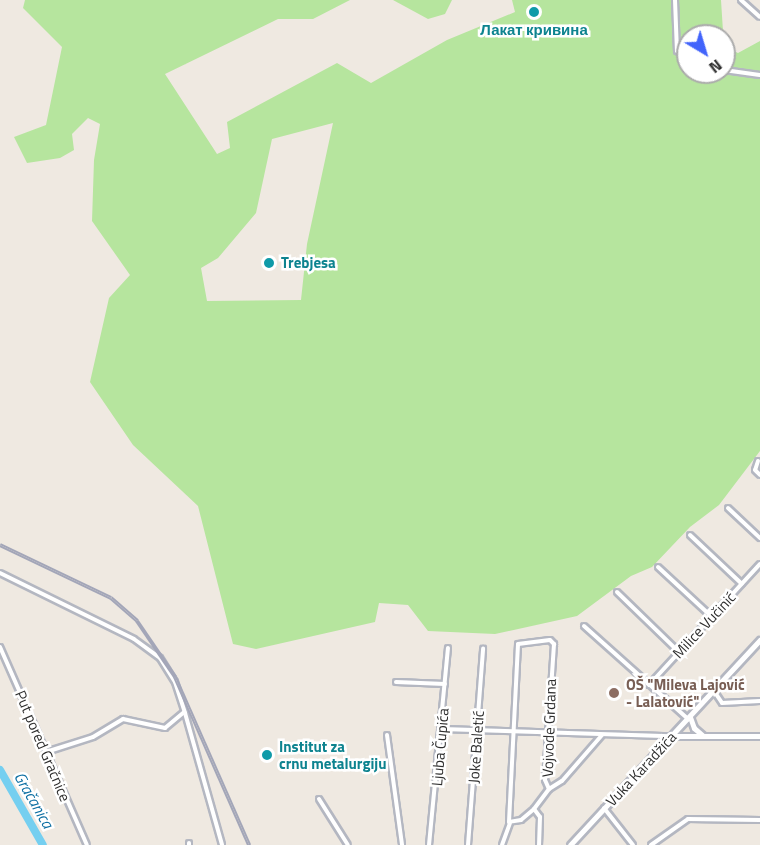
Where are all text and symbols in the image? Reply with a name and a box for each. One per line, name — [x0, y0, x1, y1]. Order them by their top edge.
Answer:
marker: Лакат кривина — [527, 5, 541, 19]
place label: Лакат кривина — [480, 21, 588, 39]
north arrow — [676, 24, 736, 84]
text: N — [704, 54, 728, 79]
place label: Trebjesa — [281, 254, 336, 272]
marker: Trebjesa — [262, 256, 276, 270]
street label: Milice Vučinić — [669, 588, 739, 662]
place label: OŠ "Mileva Lajović - Lalatović" — [626, 675, 745, 710]
street label: Vojvode Grdana — [538, 678, 560, 778]
marker: OŠ "Mileva Lajović - Lalatović" — [607, 686, 621, 700]
street label: Put pored Gračnice — [11, 688, 75, 804]
street label: Ljuba Čupića — [428, 707, 452, 787]
street label: Joke Baletić — [464, 710, 488, 784]
street label: Vuka Karadžića — [602, 728, 680, 810]
place label: Institut za crnu metalurgiju — [279, 737, 387, 772]
marker: Institut za crnu metalurgiju — [260, 748, 274, 762]
water label: Gračanica — [10, 768, 58, 832]

